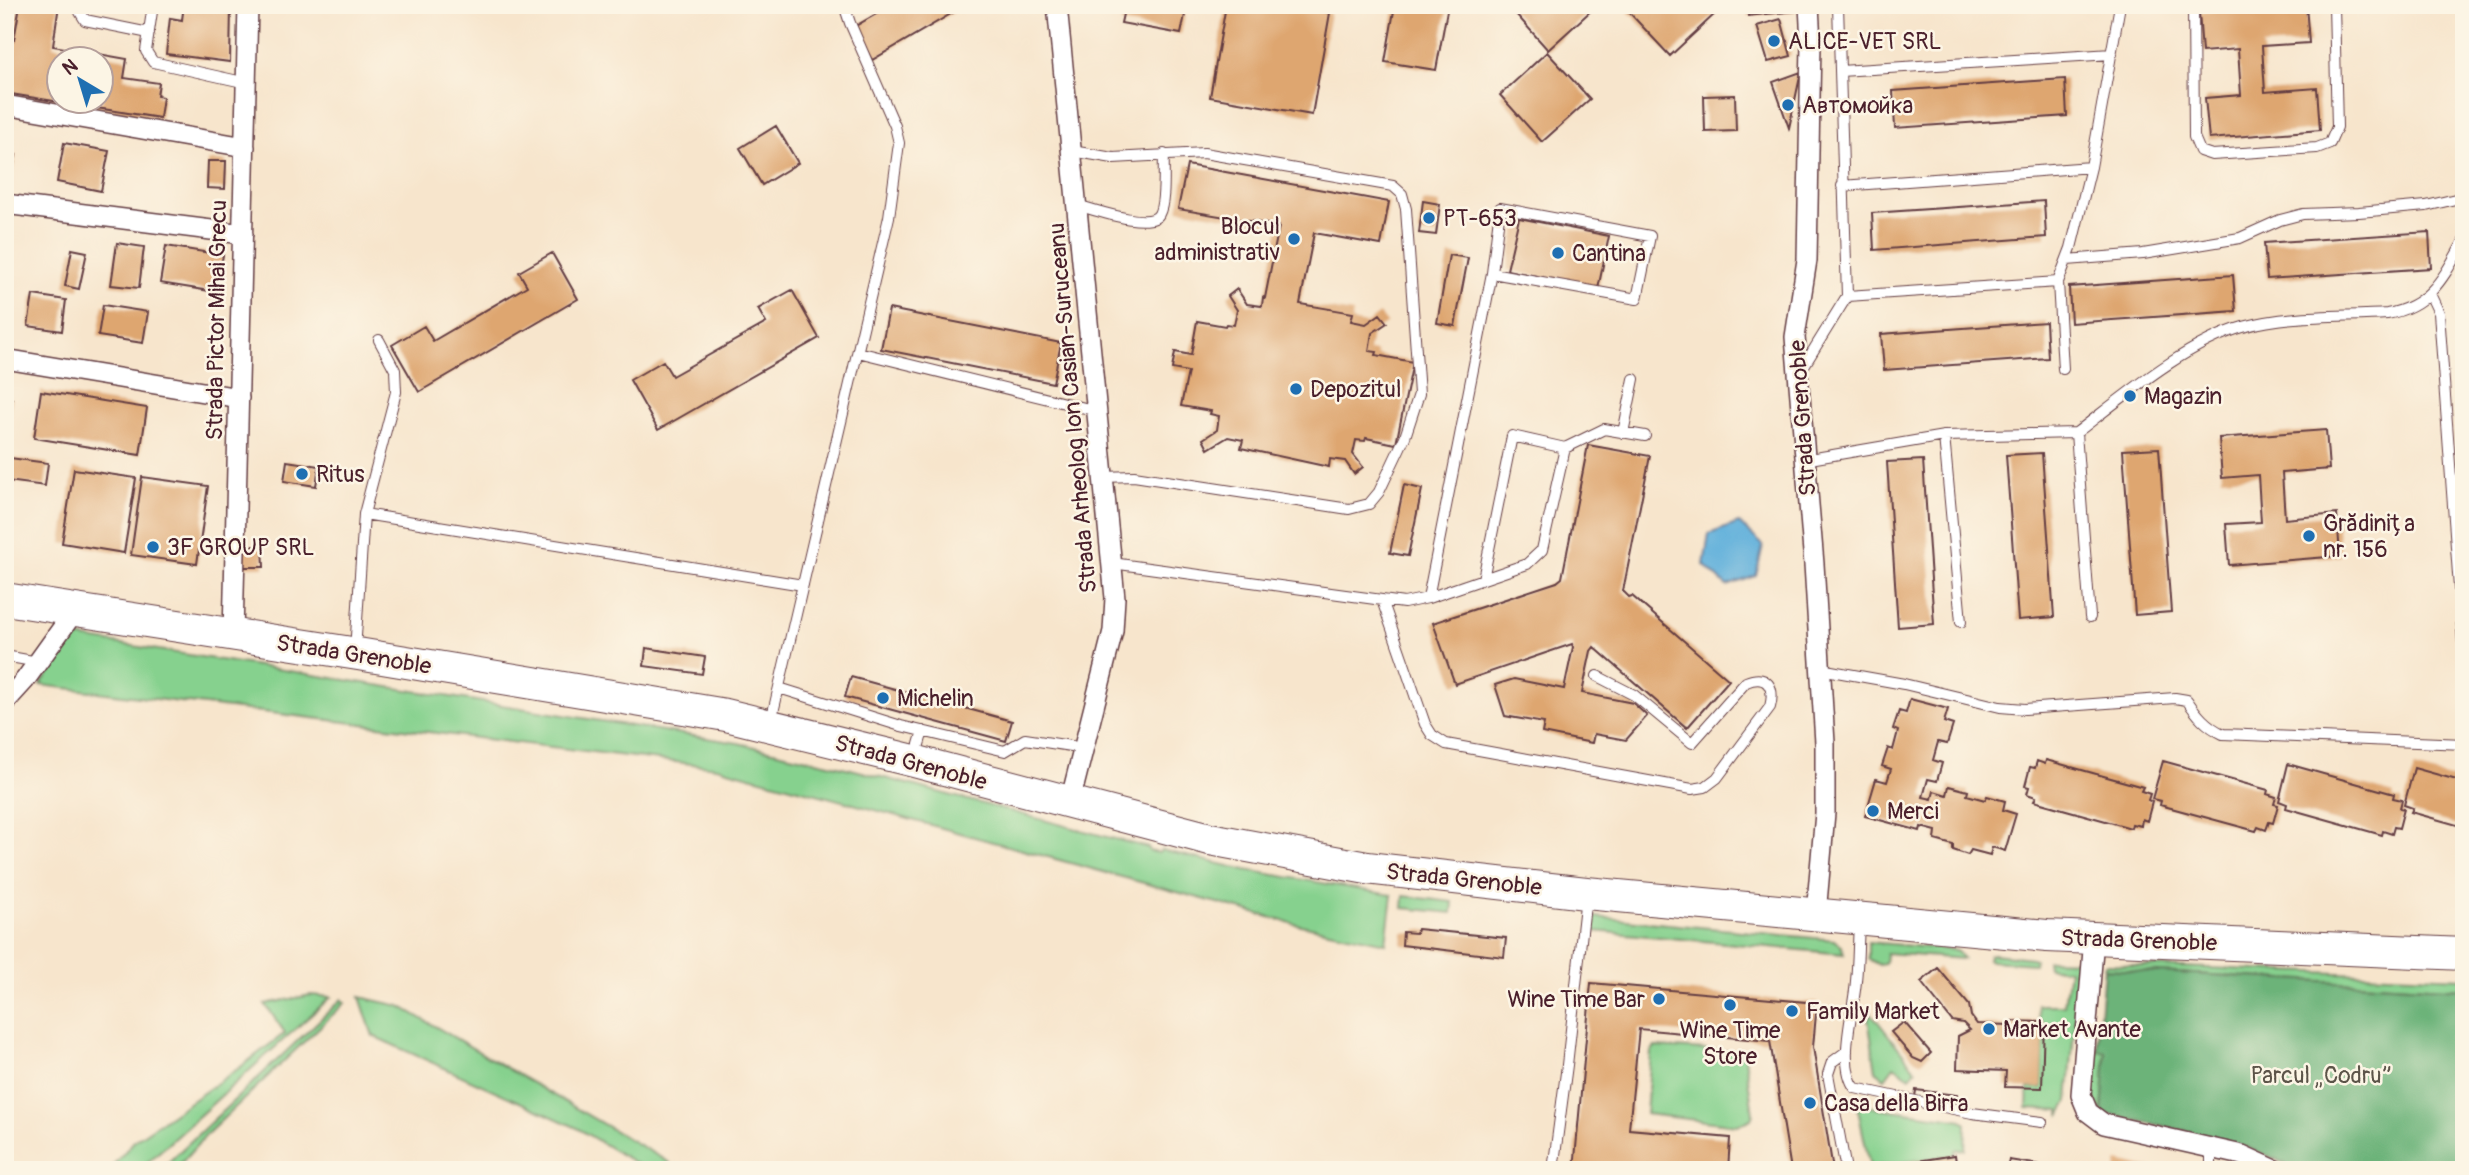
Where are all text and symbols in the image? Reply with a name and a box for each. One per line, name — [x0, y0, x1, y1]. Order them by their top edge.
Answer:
place label: ALICE-VET SRL — [1788, 27, 1942, 56]
marker: ALICE-VET SRL — [1766, 33, 1782, 49]
north arrow — [46, 46, 116, 116]
text: N — [58, 54, 83, 81]
place label: Автомойка — [1802, 91, 1913, 120]
marker: Автомойка — [1780, 97, 1796, 113]
street label: Strada Pictor Mihai Grecu — [200, 199, 233, 441]
place label: PT-653 — [1443, 204, 1517, 233]
marker: PT-653 — [1421, 210, 1437, 226]
place label: Blocul administrativ — [1154, 212, 1280, 267]
street label: Strada Arheolog Ion Casian-Suruceanu — [1042, 222, 1103, 594]
marker: Blocul administrativ — [1286, 231, 1302, 247]
place label: Cantina — [1572, 239, 1646, 268]
marker: Cantina — [1550, 245, 1566, 261]
street label: Strada Grenoble — [1783, 338, 1822, 497]
place label: Depozitul — [1310, 375, 1401, 404]
marker: Depozitul — [1288, 381, 1304, 397]
place label: Magazin — [2144, 382, 2222, 411]
marker: Magazin — [2122, 388, 2138, 404]
place label: Ritus — [316, 460, 365, 489]
marker: Ritus — [294, 466, 310, 482]
place label: Grădinița nr. 156 — [2323, 509, 2415, 564]
marker: Grădinița nr. 156 — [2301, 528, 2317, 544]
place label: 3F GROUP SRL — [167, 533, 314, 562]
marker: 3F GROUP SRL — [145, 539, 161, 555]
street label: Strada Grenoble — [274, 628, 434, 681]
place label: Michelin — [897, 684, 974, 713]
marker: Michelin — [875, 690, 891, 706]
street label: Strada Grenoble — [832, 728, 991, 797]
place label: Merci — [1887, 797, 1939, 826]
marker: Merci — [1865, 803, 1881, 819]
street label: Strada Grenoble — [1385, 857, 1544, 902]
street label: Strada Grenoble — [2060, 923, 2218, 958]
place label: Wine Time Bar — [1507, 985, 1645, 1014]
marker: Wine Time Bar — [1651, 991, 1667, 1007]
marker: Wine Time Store — [1722, 997, 1738, 1013]
place label: Family Market — [1806, 997, 1940, 1026]
marker: Family Market — [1784, 1003, 1800, 1019]
place label: Market Avante — [2003, 1015, 2142, 1044]
place label: Wine Time Store — [1680, 1016, 1781, 1071]
marker: Market Avante — [1981, 1021, 1997, 1037]
park label: Parcul „Codru” — [2251, 1061, 2391, 1090]
place label: Casa della Birra — [1824, 1089, 1969, 1118]
marker: Casa della Birra — [1802, 1095, 1818, 1111]

